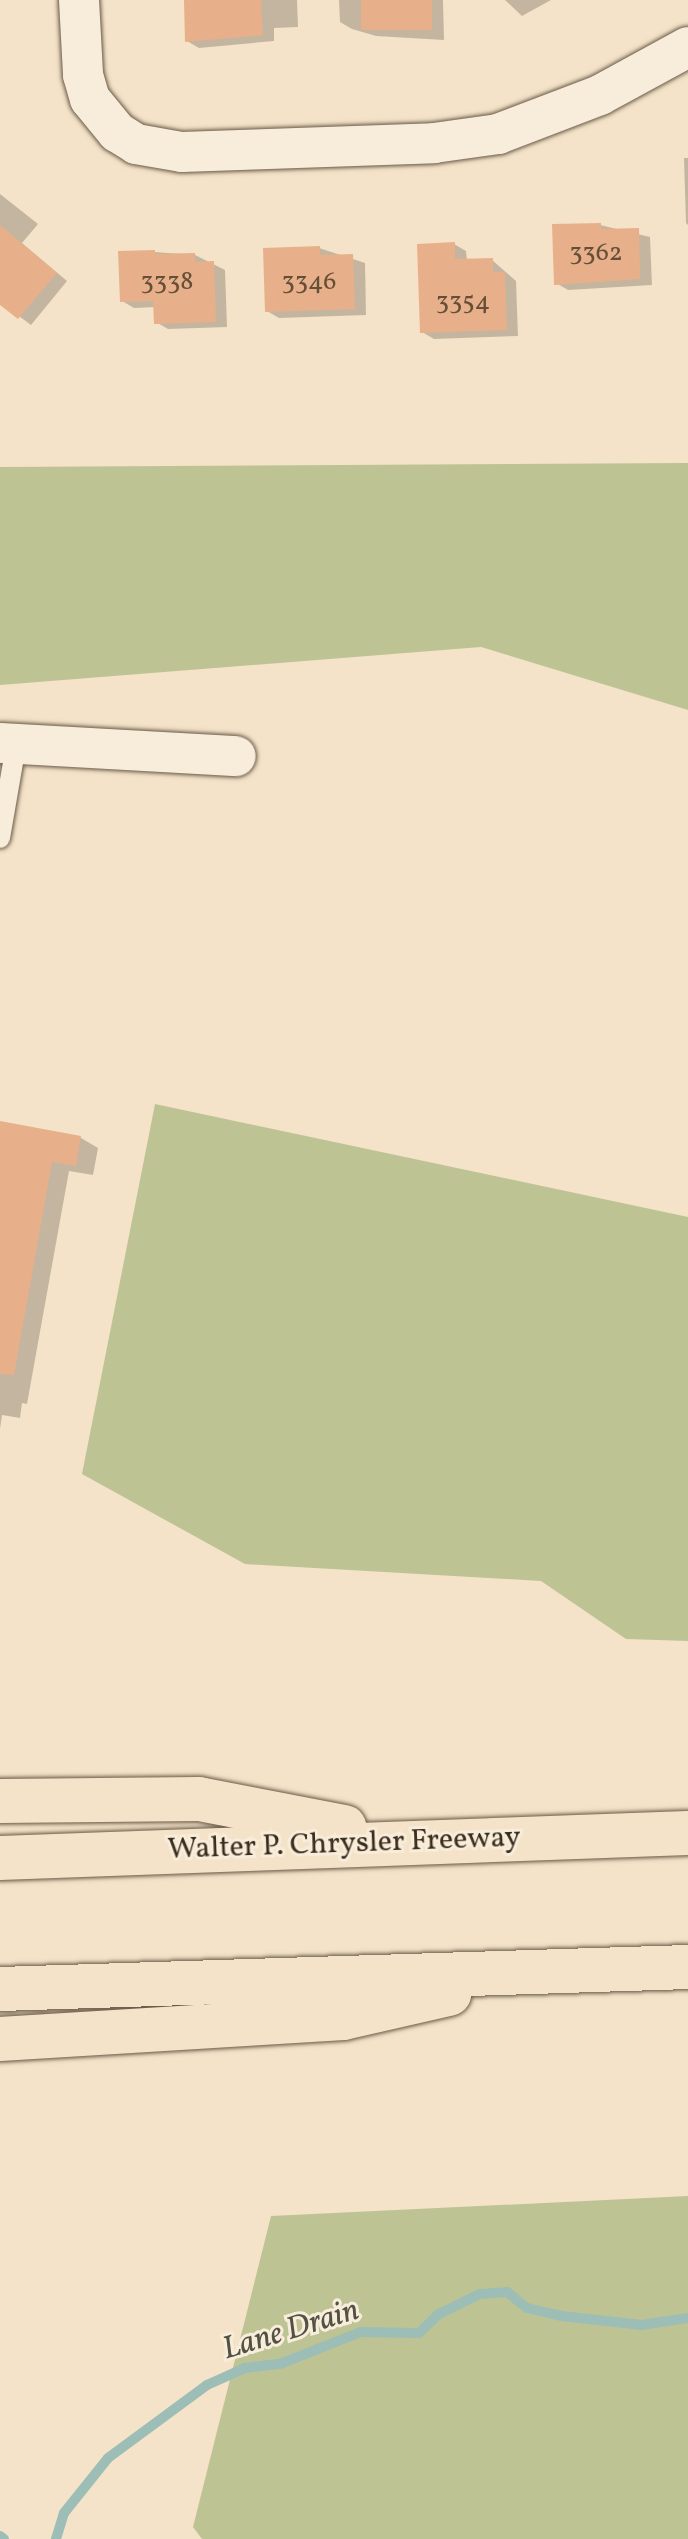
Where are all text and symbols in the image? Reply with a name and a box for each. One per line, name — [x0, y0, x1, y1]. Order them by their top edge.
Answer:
house number: 3362 — [569, 238, 623, 270]
house number: 3338 — [141, 267, 193, 299]
house number: 3346 — [282, 267, 336, 299]
house number: 3354 — [436, 287, 490, 319]
street label: Walter P. Chrysler Freeway — [167, 1820, 521, 1868]
water label: Lane Drain — [218, 2292, 364, 2370]

